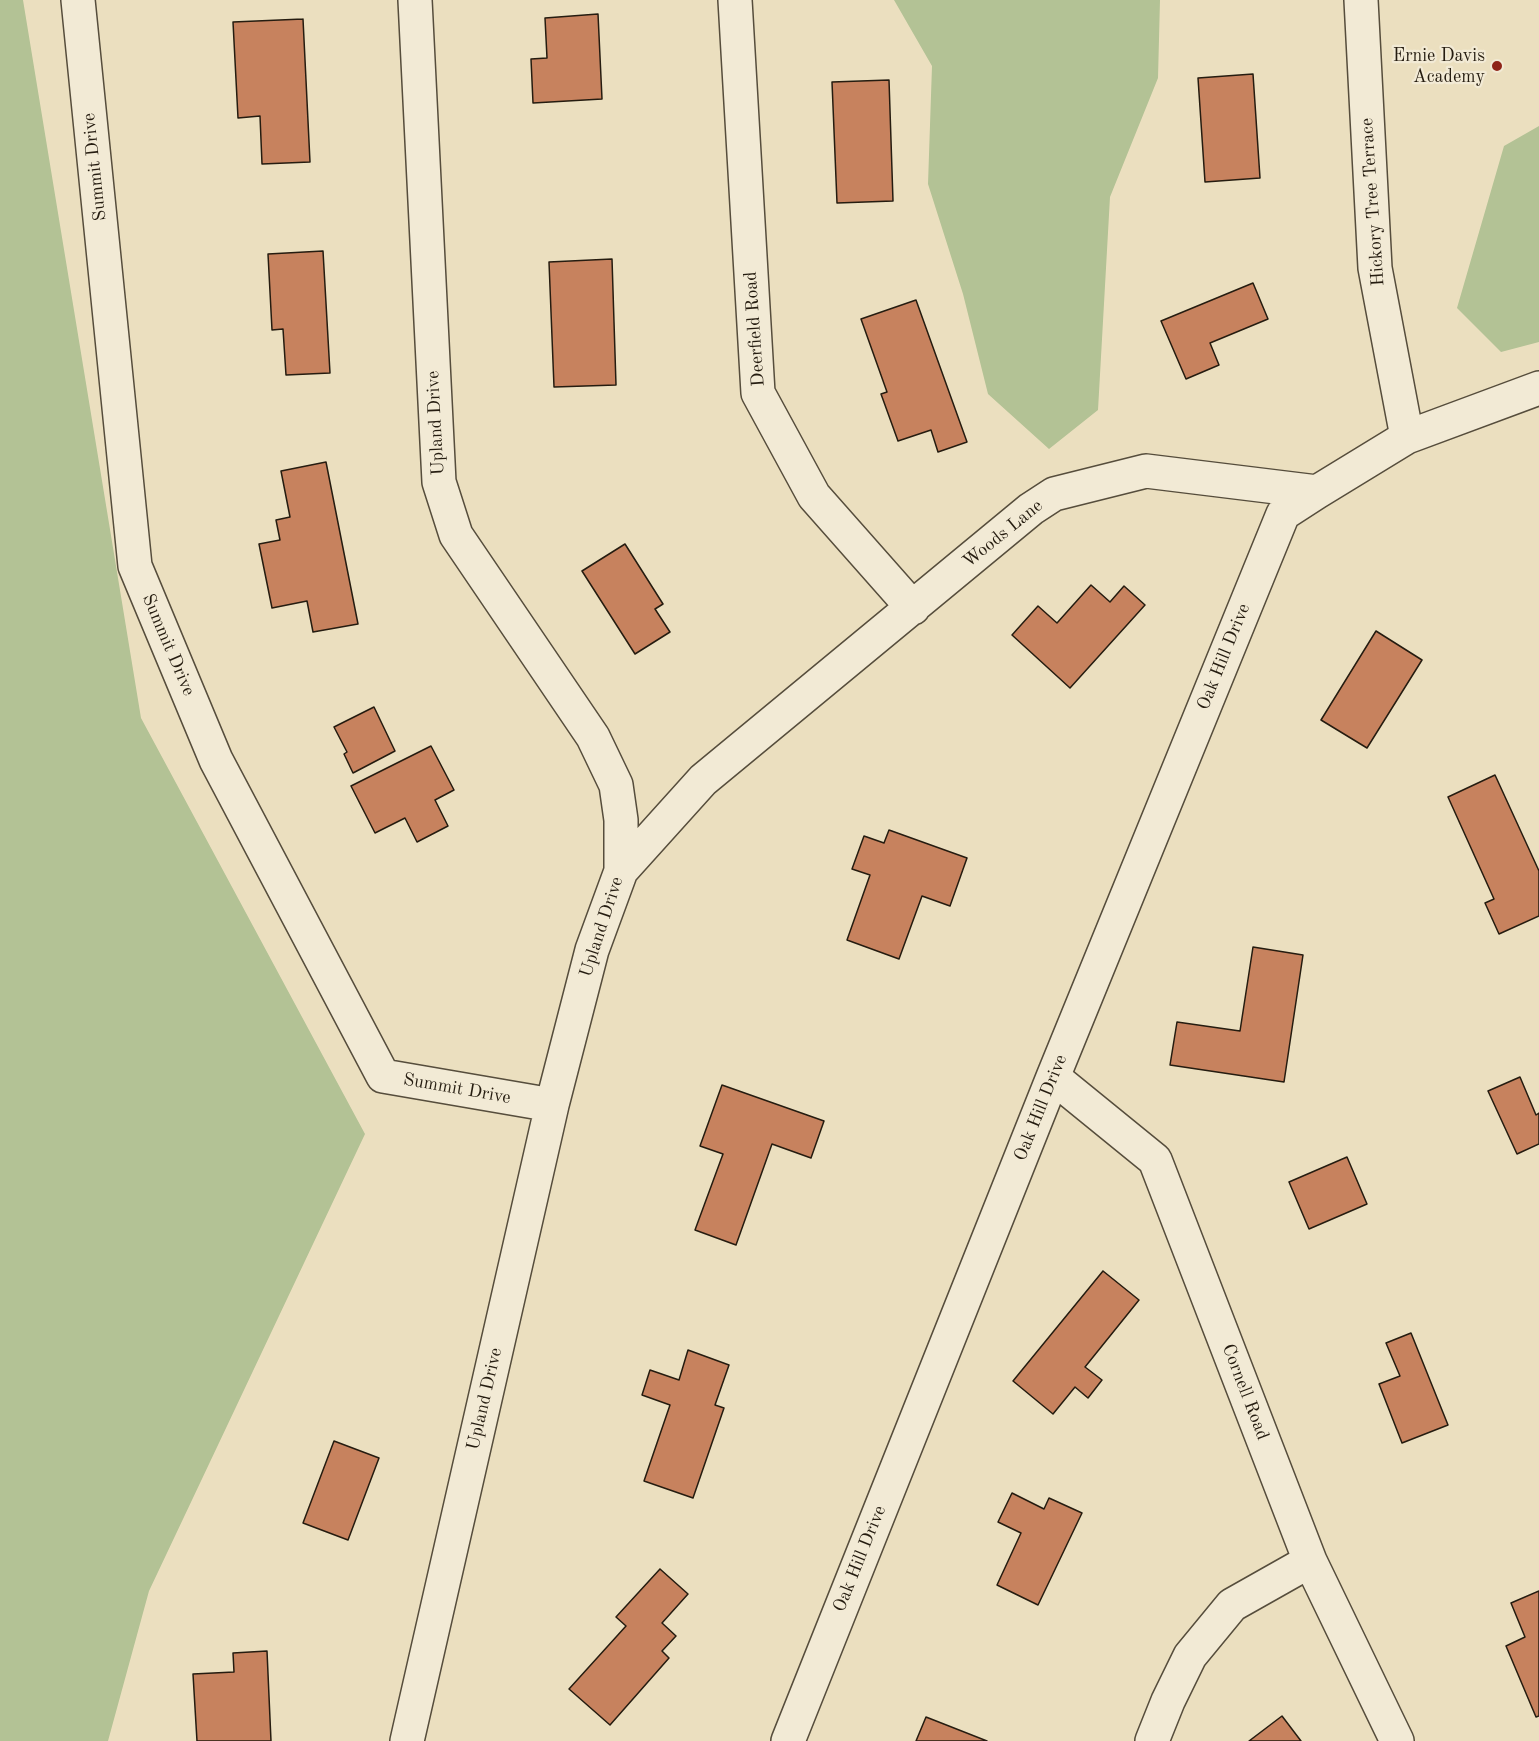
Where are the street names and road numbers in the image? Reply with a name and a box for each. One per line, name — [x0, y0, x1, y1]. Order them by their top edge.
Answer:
street label: Summit Drive — [79, 112, 111, 222]
street label: Hickory Tree Terrace — [1356, 117, 1390, 287]
street label: Deerfield Road — [740, 271, 770, 387]
street label: Upland Drive — [422, 370, 450, 476]
street label: Woods Lane — [959, 495, 1047, 573]
street label: Summit Drive — [137, 591, 199, 699]
street label: Oak Hill Drive — [1193, 601, 1255, 713]
street label: Upland Drive — [576, 874, 628, 980]
street label: Oak Hill Drive — [1010, 1052, 1072, 1164]
street label: Summit Drive — [402, 1069, 512, 1109]
street label: Cornell Road — [1217, 1341, 1273, 1443]
street label: Upland Drive — [463, 1346, 507, 1452]
street label: Oak Hill Drive — [829, 1503, 891, 1615]

